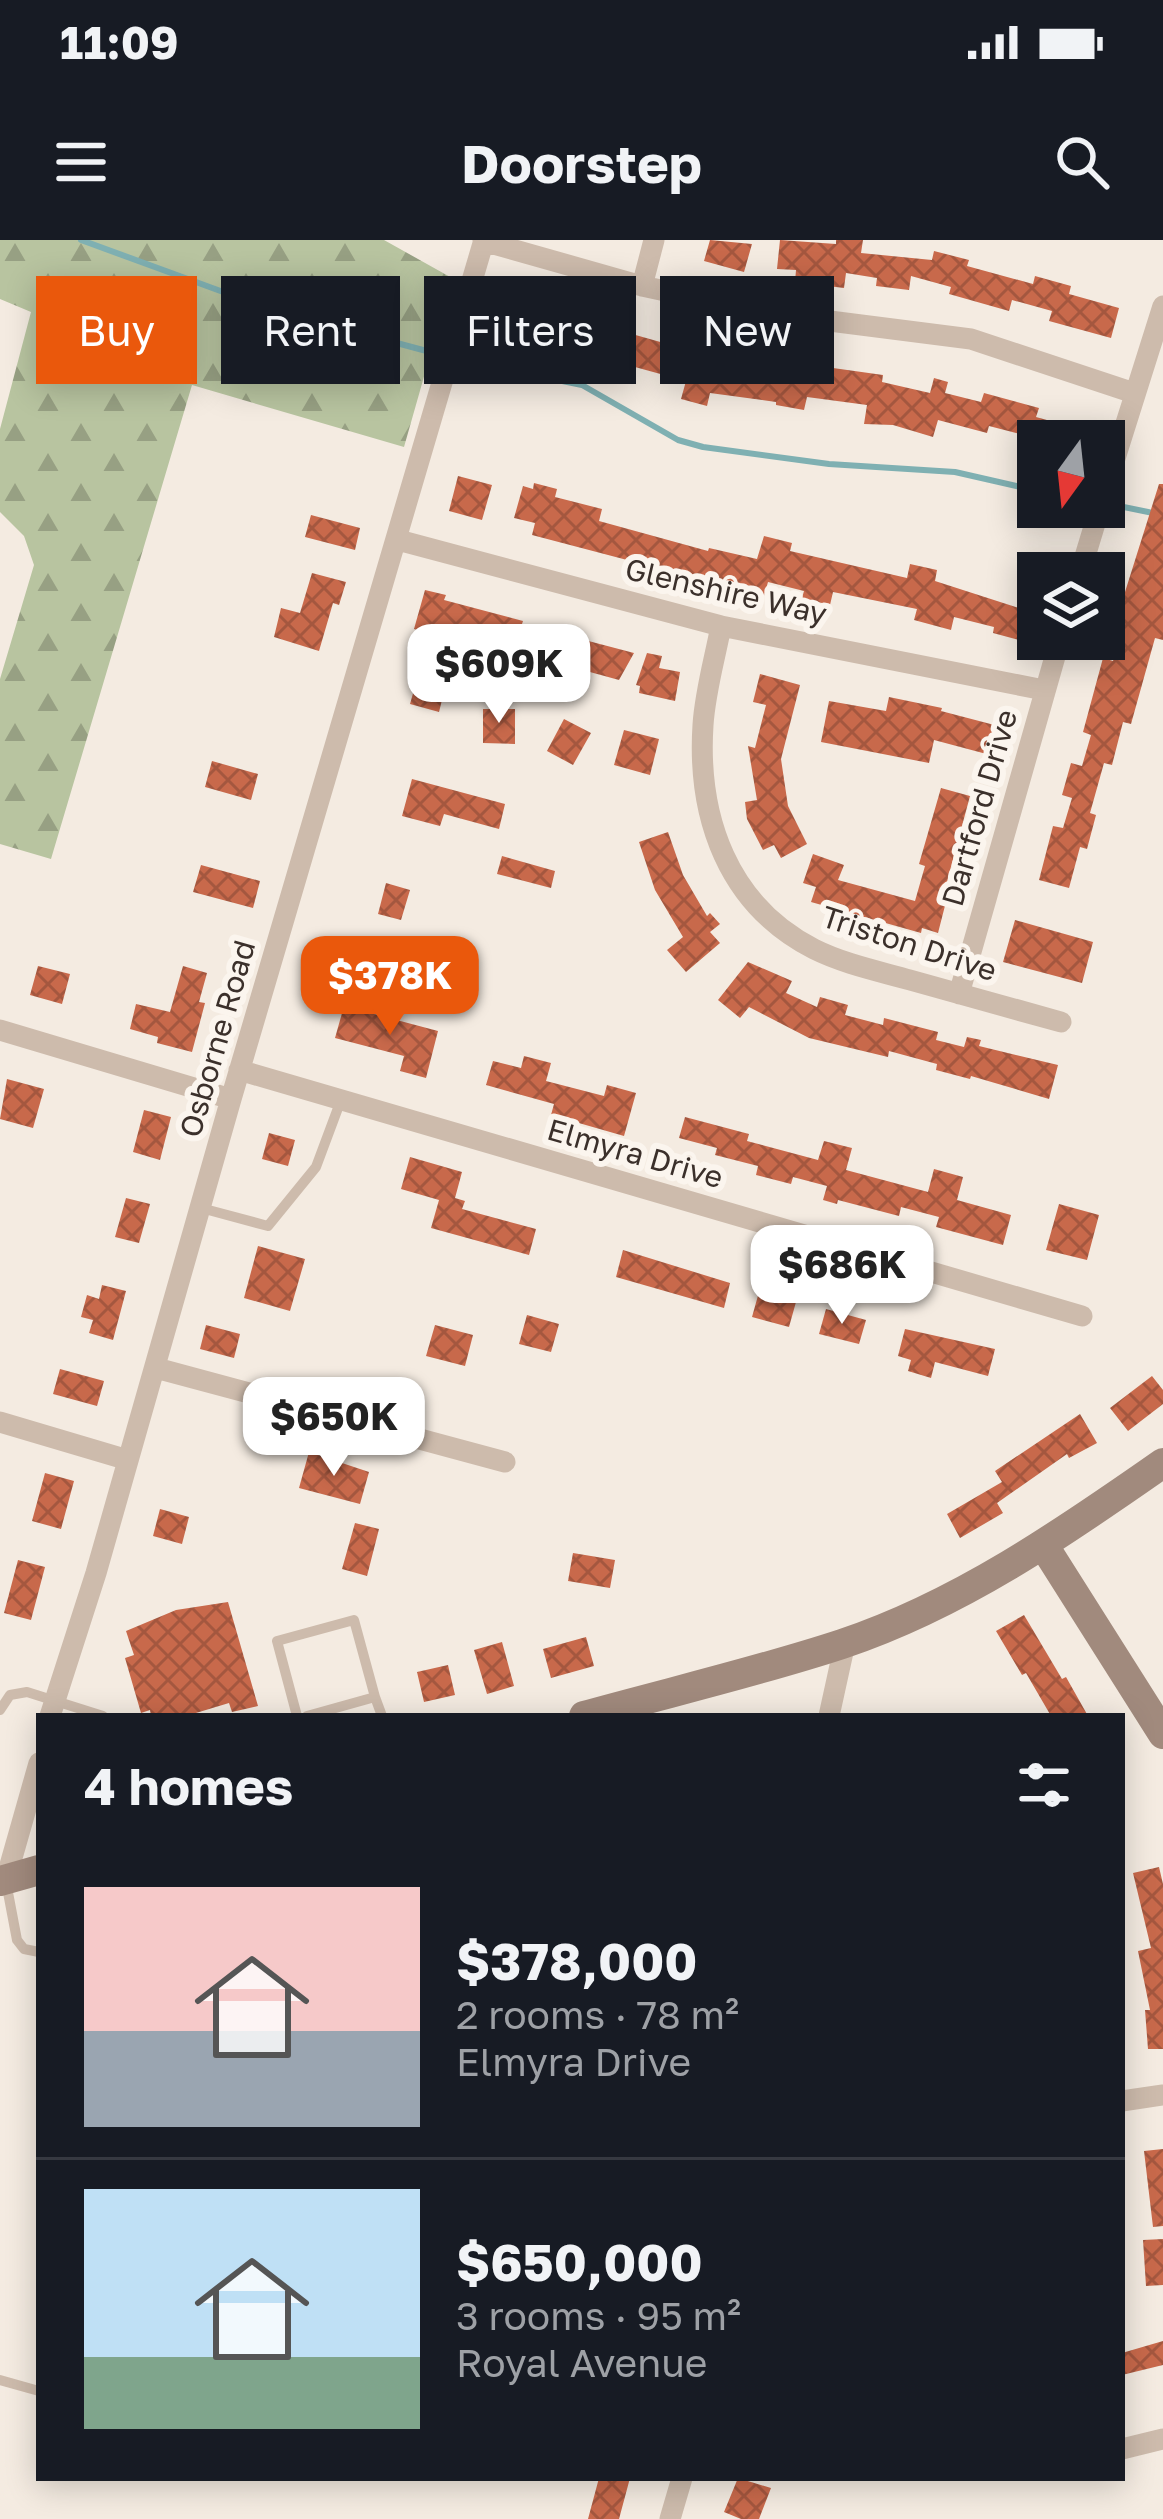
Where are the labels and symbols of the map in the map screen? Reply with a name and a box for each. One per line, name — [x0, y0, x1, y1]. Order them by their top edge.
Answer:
north arrow — [1017, 420, 1125, 528]
street label: Glenshire Way — [622, 550, 831, 632]
pin: $609K — [415, 624, 583, 726]
street label: Dartford Drive — [934, 705, 1024, 910]
street label: Triston Drive — [817, 898, 1001, 988]
street label: Osborne Road — [172, 936, 262, 1141]
pin: $378K — [306, 936, 474, 1038]
street label: Elmyra Drive — [543, 1111, 727, 1195]
pin: $686K — [758, 1225, 926, 1327]
pin: $650K — [250, 1377, 418, 1479]

